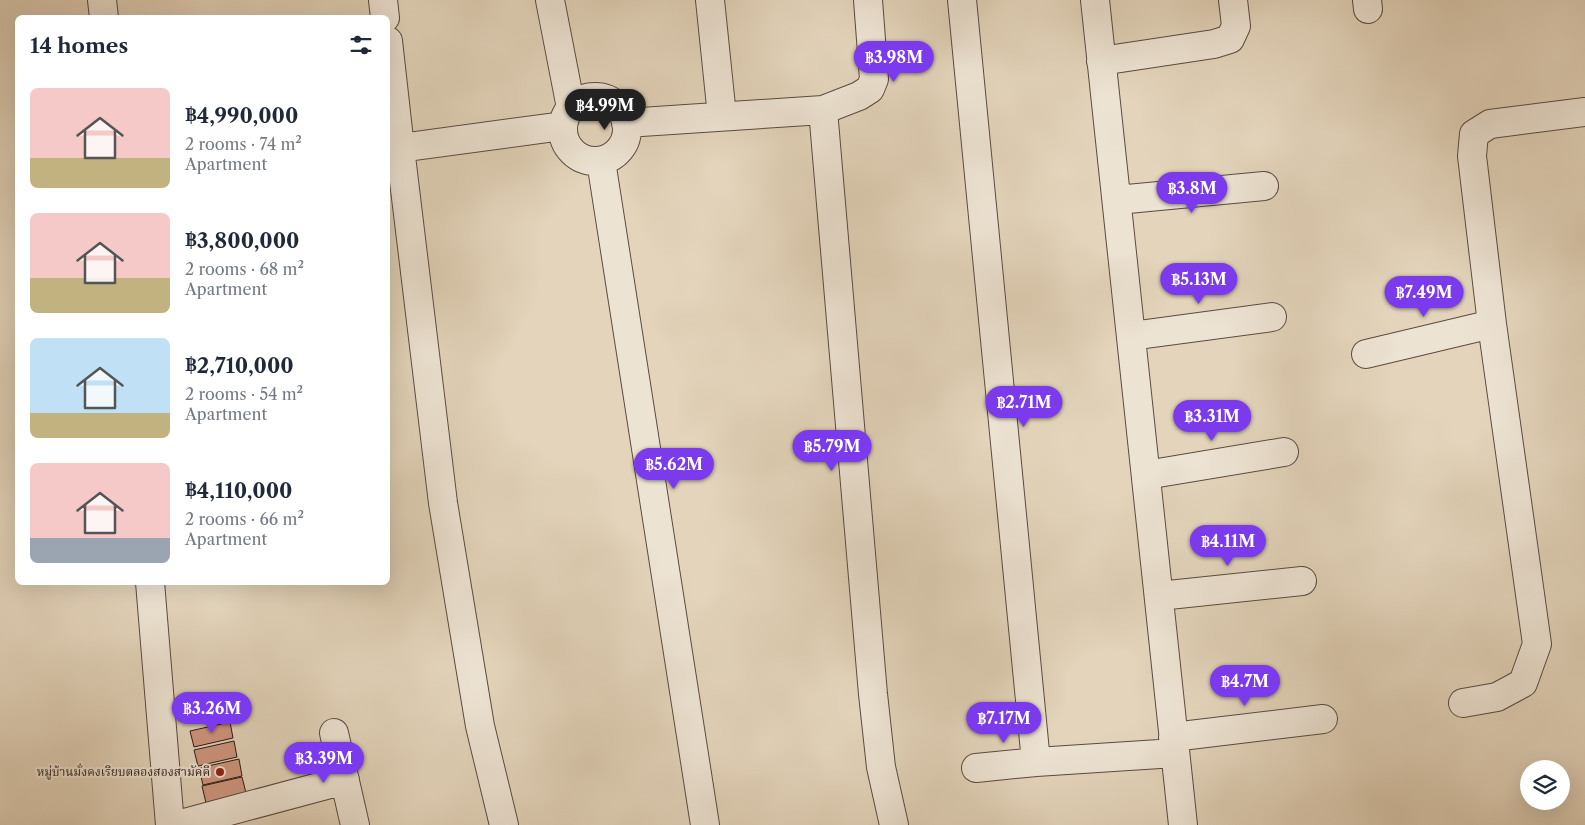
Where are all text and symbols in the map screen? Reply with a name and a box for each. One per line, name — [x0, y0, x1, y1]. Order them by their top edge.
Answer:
icon: filters — [347, 31, 375, 59]
text: 14 homes — [30, 33, 128, 58]
pin: ฿3.98M — [853, 41, 935, 83]
text: ฿3.98M — [865, 47, 923, 67]
pin: ฿4.99M — [564, 88, 646, 131]
text: ฿4.99M — [576, 95, 634, 115]
text: ฿4,990,000 — [185, 103, 298, 128]
icon: home — [70, 108, 130, 168]
text: 2 rooms · 74 m² — [185, 134, 302, 154]
text: Apartment — [185, 154, 267, 174]
pin: ฿3.8M — [1157, 172, 1227, 214]
text: ฿3.8M — [1167, 178, 1217, 198]
text: ฿3,800,000 — [185, 228, 299, 253]
icon: home — [70, 233, 130, 293]
text: 2 rooms · 68 m² — [185, 259, 304, 279]
pin: ฿5.13M — [1158, 262, 1240, 305]
text: ฿5.13M — [1171, 269, 1227, 289]
pin: ฿7.49M — [1383, 276, 1465, 318]
text: Apartment — [185, 279, 267, 299]
text: ฿7.49M — [1396, 282, 1452, 302]
text: ฿2,710,000 — [185, 353, 294, 378]
icon: home — [70, 358, 130, 418]
text: 2 rooms · 54 m² — [185, 384, 303, 404]
pin: ฿2.71M — [983, 386, 1065, 428]
text: ฿2.71M — [996, 392, 1052, 412]
pin: ฿3.31M — [1171, 400, 1253, 442]
text: Apartment — [185, 404, 267, 424]
text: ฿3.31M — [1184, 406, 1240, 426]
pin: ฿5.79M — [791, 430, 873, 472]
text: ฿5.79M — [804, 436, 860, 456]
pin: ฿5.62M — [633, 448, 715, 490]
text: ฿5.62M — [645, 454, 703, 474]
text: ฿4,110,000 — [185, 478, 292, 503]
icon: home — [70, 483, 130, 543]
text: 2 rooms · 66 m² — [185, 509, 304, 529]
pin: ฿4.11M — [1187, 524, 1269, 567]
text: Apartment — [185, 529, 267, 549]
text: ฿4.11M — [1201, 531, 1255, 551]
pin: ฿4.7M — [1210, 664, 1280, 707]
text: ฿4.7M — [1221, 671, 1269, 691]
pin: ฿3.26M — [171, 692, 253, 734]
text: ฿3.26M — [183, 698, 241, 718]
pin: ฿7.17M — [963, 702, 1045, 744]
text: ฿7.17M — [977, 708, 1031, 728]
pin: ฿3.39M — [283, 742, 365, 784]
text: ฿3.39M — [295, 748, 353, 768]
map controls — [1520, 760, 1570, 810]
button: layers — [1520, 760, 1570, 810]
place label: หมู่บ้านมั่งคงเรียบตลองสองสามัคคี — [37, 763, 210, 780]
marker: หมู่บ้านมั่งคงเรียบตลองสองสามัคคี — [214, 766, 226, 778]

